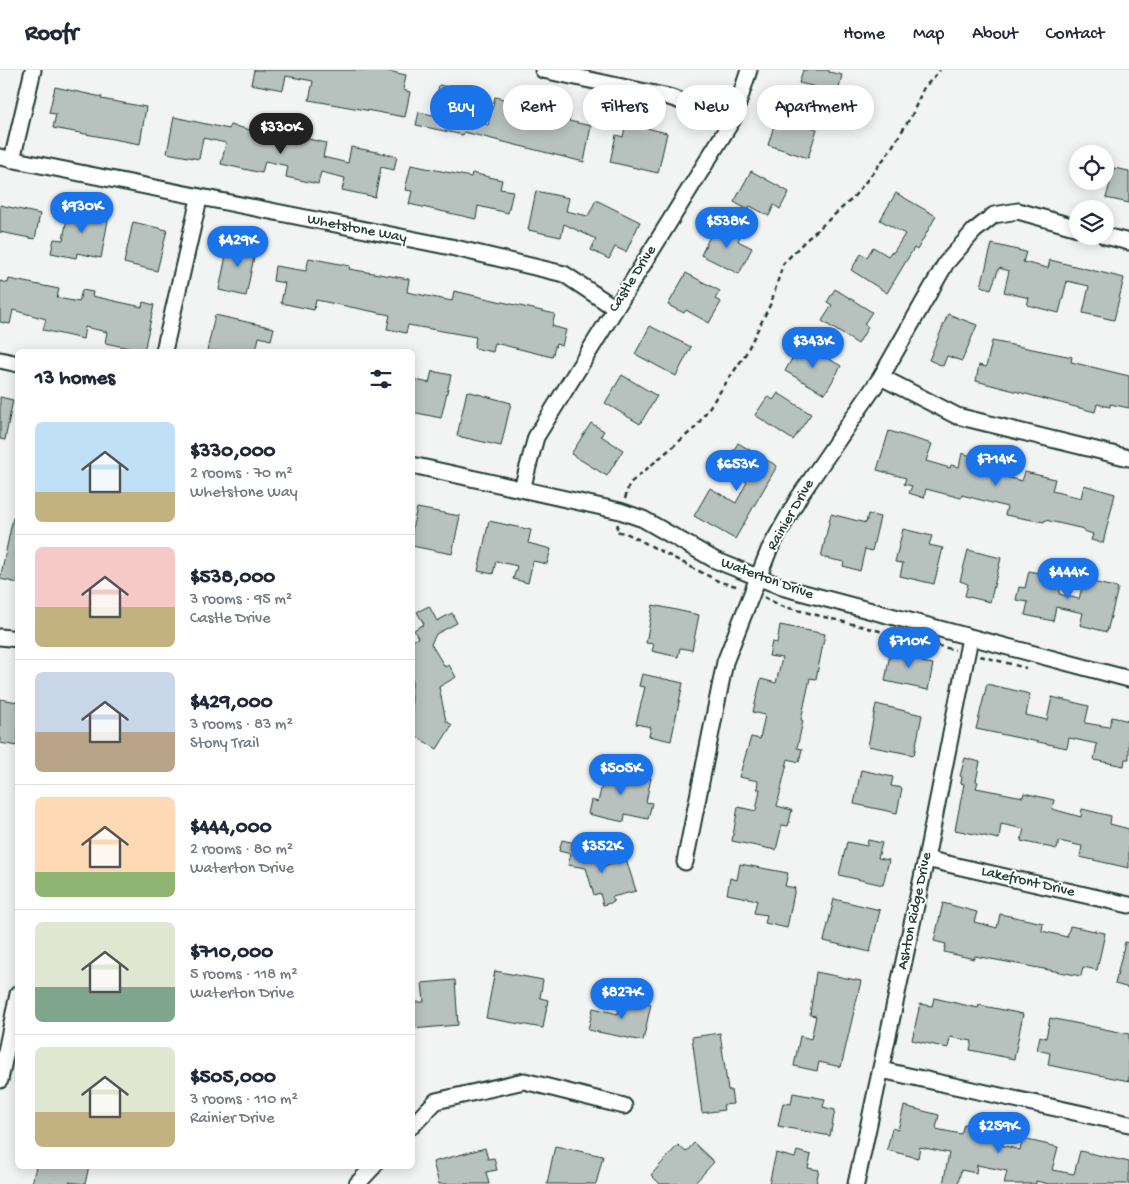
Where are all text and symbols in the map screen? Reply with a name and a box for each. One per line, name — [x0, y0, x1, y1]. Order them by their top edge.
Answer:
text: Roofr — [25, 20, 78, 49]
text: Home — [843, 24, 885, 45]
text: Map — [913, 24, 944, 45]
text: About — [972, 24, 1018, 45]
text: Contact — [1046, 24, 1104, 45]
chip: Buy — [430, 85, 493, 130]
chip: Rent — [503, 85, 573, 130]
chip: Filters — [583, 85, 666, 130]
chip: New — [676, 85, 747, 130]
chip: Apartment — [757, 85, 874, 130]
pin: $330K — [246, 112, 316, 155]
text: $330K — [260, 119, 302, 138]
map controls — [1069, 145, 1114, 245]
button: locate — [1069, 145, 1114, 190]
pin: $930K — [47, 191, 117, 234]
text: $930K — [61, 198, 103, 217]
button: layers — [1069, 200, 1114, 245]
pin: $538K — [692, 206, 762, 249]
street label: Whetstone Way — [306, 211, 409, 248]
text: $538K — [706, 213, 748, 232]
pin: $429K — [203, 226, 273, 268]
text: $429K — [218, 232, 258, 251]
street label: Castle Drive — [605, 242, 661, 316]
pin: $343K — [778, 326, 848, 369]
text: $343K — [793, 333, 833, 352]
icon: filters — [367, 365, 395, 393]
text: 13 homes — [35, 367, 115, 392]
text: $330,000 — [190, 440, 276, 465]
icon: home — [75, 442, 135, 502]
pin: $714K — [961, 444, 1031, 487]
pin: $653K — [702, 450, 772, 492]
text: $714K — [977, 451, 1015, 470]
text: $653K — [717, 456, 757, 475]
text: 2 rooms · 70 m² — [190, 465, 293, 484]
street label: Rainier Drive — [763, 476, 819, 554]
text: Whetstone Way — [190, 484, 298, 503]
street label: Waterton Drive — [718, 554, 816, 604]
pin: $444K — [1033, 558, 1103, 600]
text: $444K — [1049, 564, 1087, 583]
text: $538,000 — [190, 566, 275, 591]
icon: home — [75, 567, 135, 627]
text: 3 rooms · 95 m² — [190, 591, 292, 610]
text: Castle Drive — [190, 610, 270, 629]
pin: $710K — [874, 626, 944, 669]
text: $710K — [889, 633, 929, 652]
text: $429,000 — [190, 691, 273, 716]
icon: home — [75, 692, 135, 752]
text: 3 rooms · 83 m² — [190, 716, 293, 735]
text: Stony Trail — [190, 735, 259, 754]
pin: $505K — [586, 754, 656, 796]
text: $505K — [600, 760, 642, 779]
text: $444,000 — [190, 816, 272, 841]
icon: home — [75, 817, 135, 877]
pin: $352K — [567, 832, 637, 874]
text: $352K — [582, 838, 622, 857]
text: 2 rooms · 80 m² — [190, 841, 293, 860]
street label: Ashton Ridge Drive — [894, 850, 936, 971]
text: Waterton Drive — [190, 860, 294, 879]
street label: Lakefront Drive — [979, 862, 1077, 902]
text: $710,000 — [190, 941, 273, 966]
icon: home — [75, 942, 135, 1002]
text: 5 rooms · 118 m² — [190, 966, 298, 985]
pin: $827K — [587, 978, 657, 1020]
text: $827K — [602, 984, 642, 1003]
text: Waterton Drive — [190, 985, 294, 1004]
text: $505,000 — [190, 1066, 276, 1091]
icon: home — [75, 1067, 135, 1127]
text: 3 rooms · 110 m² — [190, 1091, 298, 1110]
text: Rainier Drive — [190, 1110, 274, 1129]
pin: $259K — [964, 1112, 1034, 1154]
text: $259K — [979, 1118, 1019, 1137]

